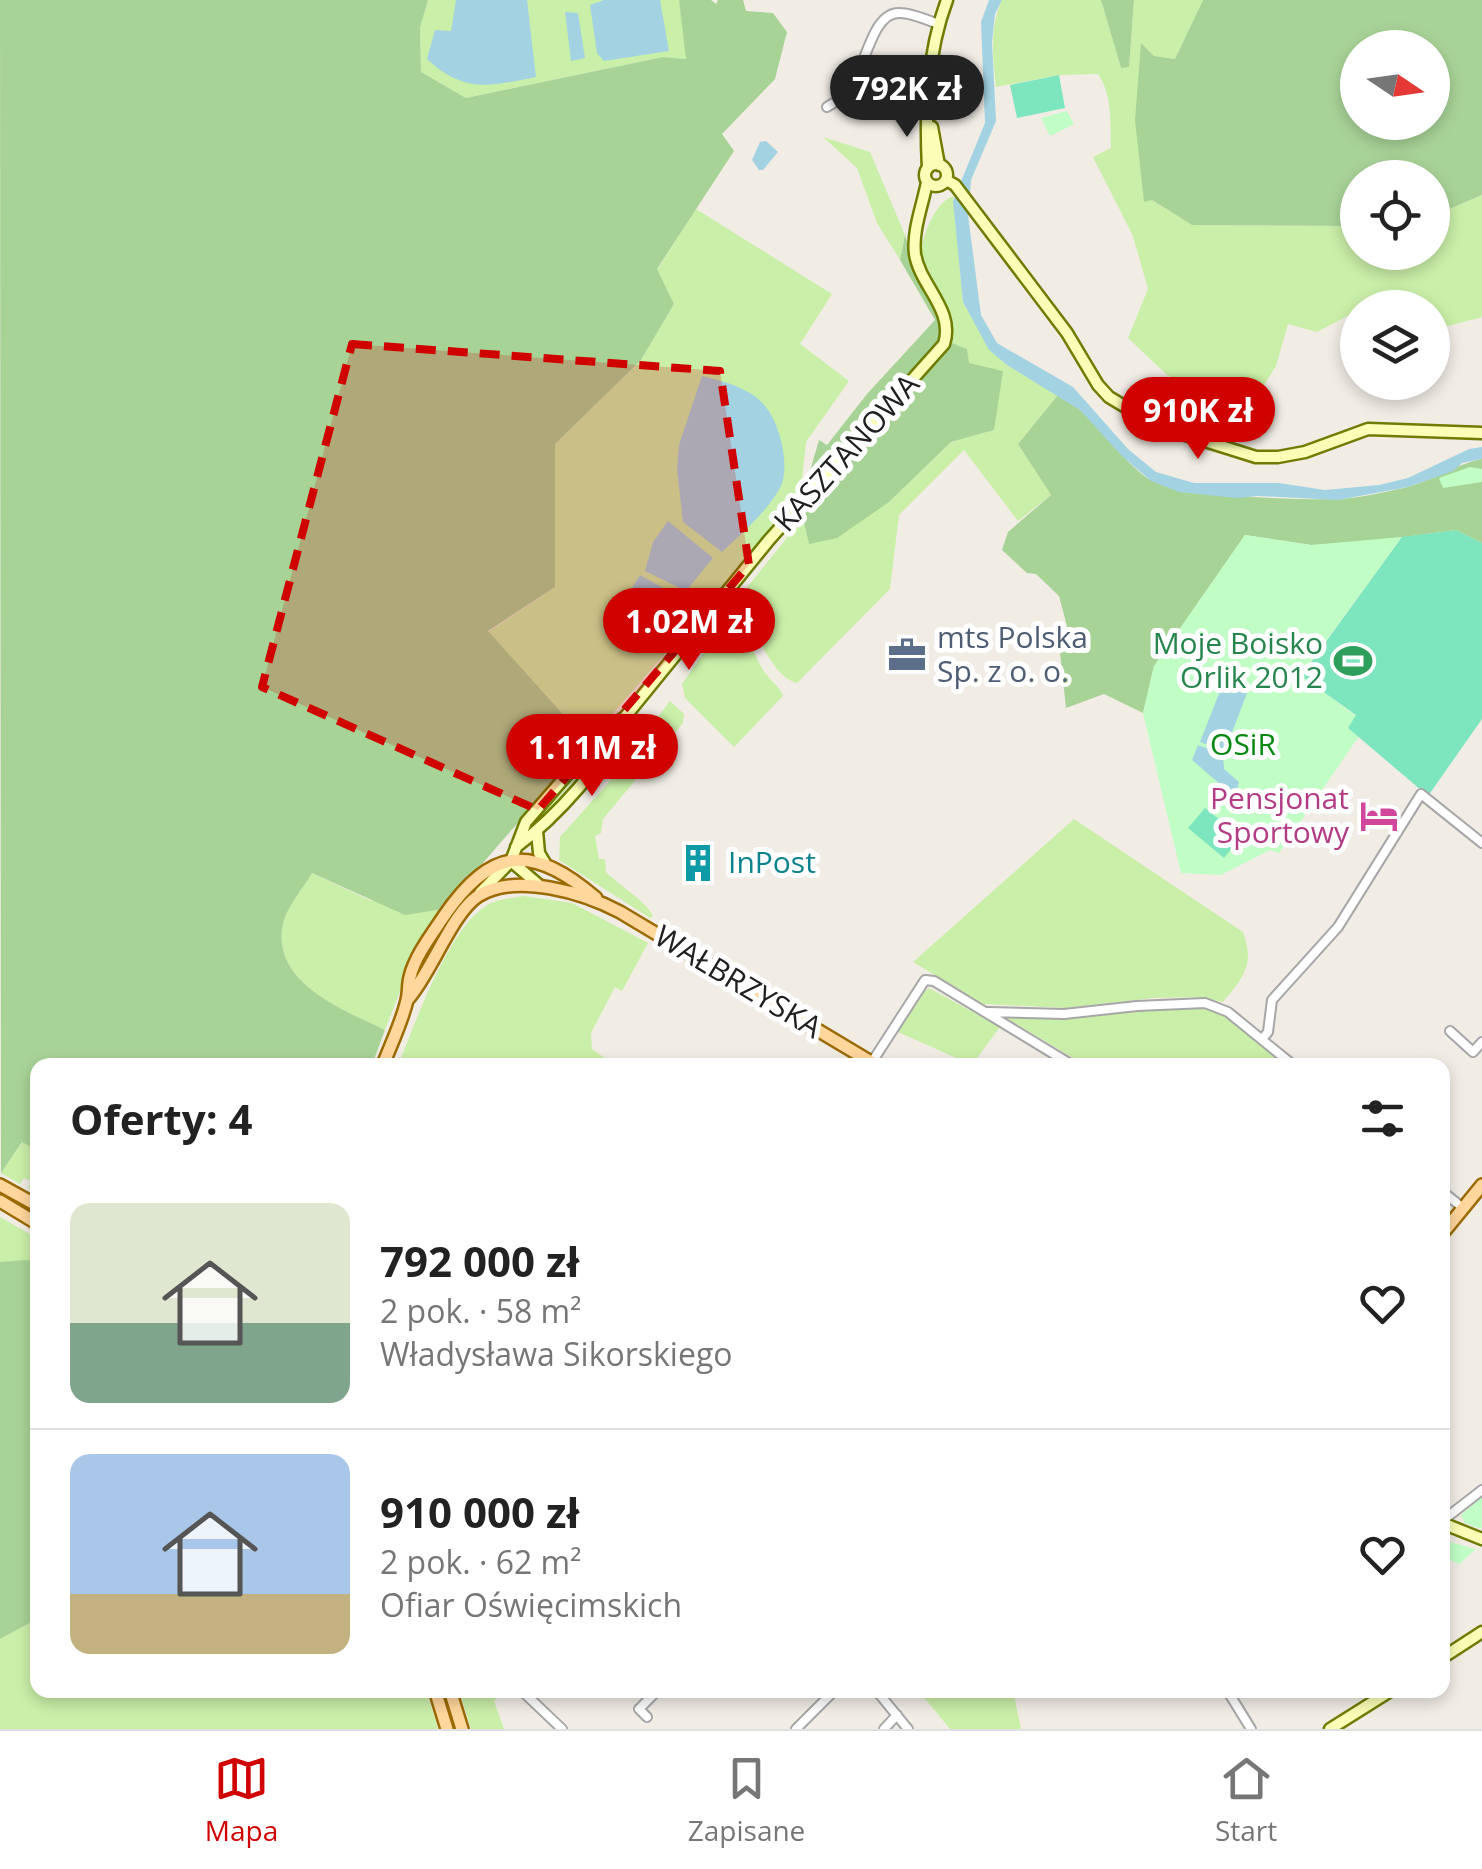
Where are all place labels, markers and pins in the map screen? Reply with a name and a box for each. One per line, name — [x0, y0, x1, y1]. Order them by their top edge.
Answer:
pin: 792K zł — [815, 55, 999, 140]
pin: 910K zł — [1106, 377, 1290, 462]
pin: 1.02M zł — [586, 588, 792, 673]
place label: mts Polska Sp. z o. o. — [937, 616, 1088, 691]
place label: Moje Boisko Orlik 2012 — [1153, 622, 1323, 697]
office icon: mts Polska Sp. z o. o. — [886, 634, 928, 676]
sports icon: Moje Boisko Orlik 2012 — [1332, 640, 1374, 682]
pin: 1.11M zł — [489, 714, 695, 799]
place label: Pensjonat Sportowy — [1210, 777, 1350, 852]
hotel icon: Pensjonat Sportowy — [1358, 795, 1400, 837]
place label: InPost — [728, 841, 816, 882]
building icon: InPost — [677, 842, 719, 884]

